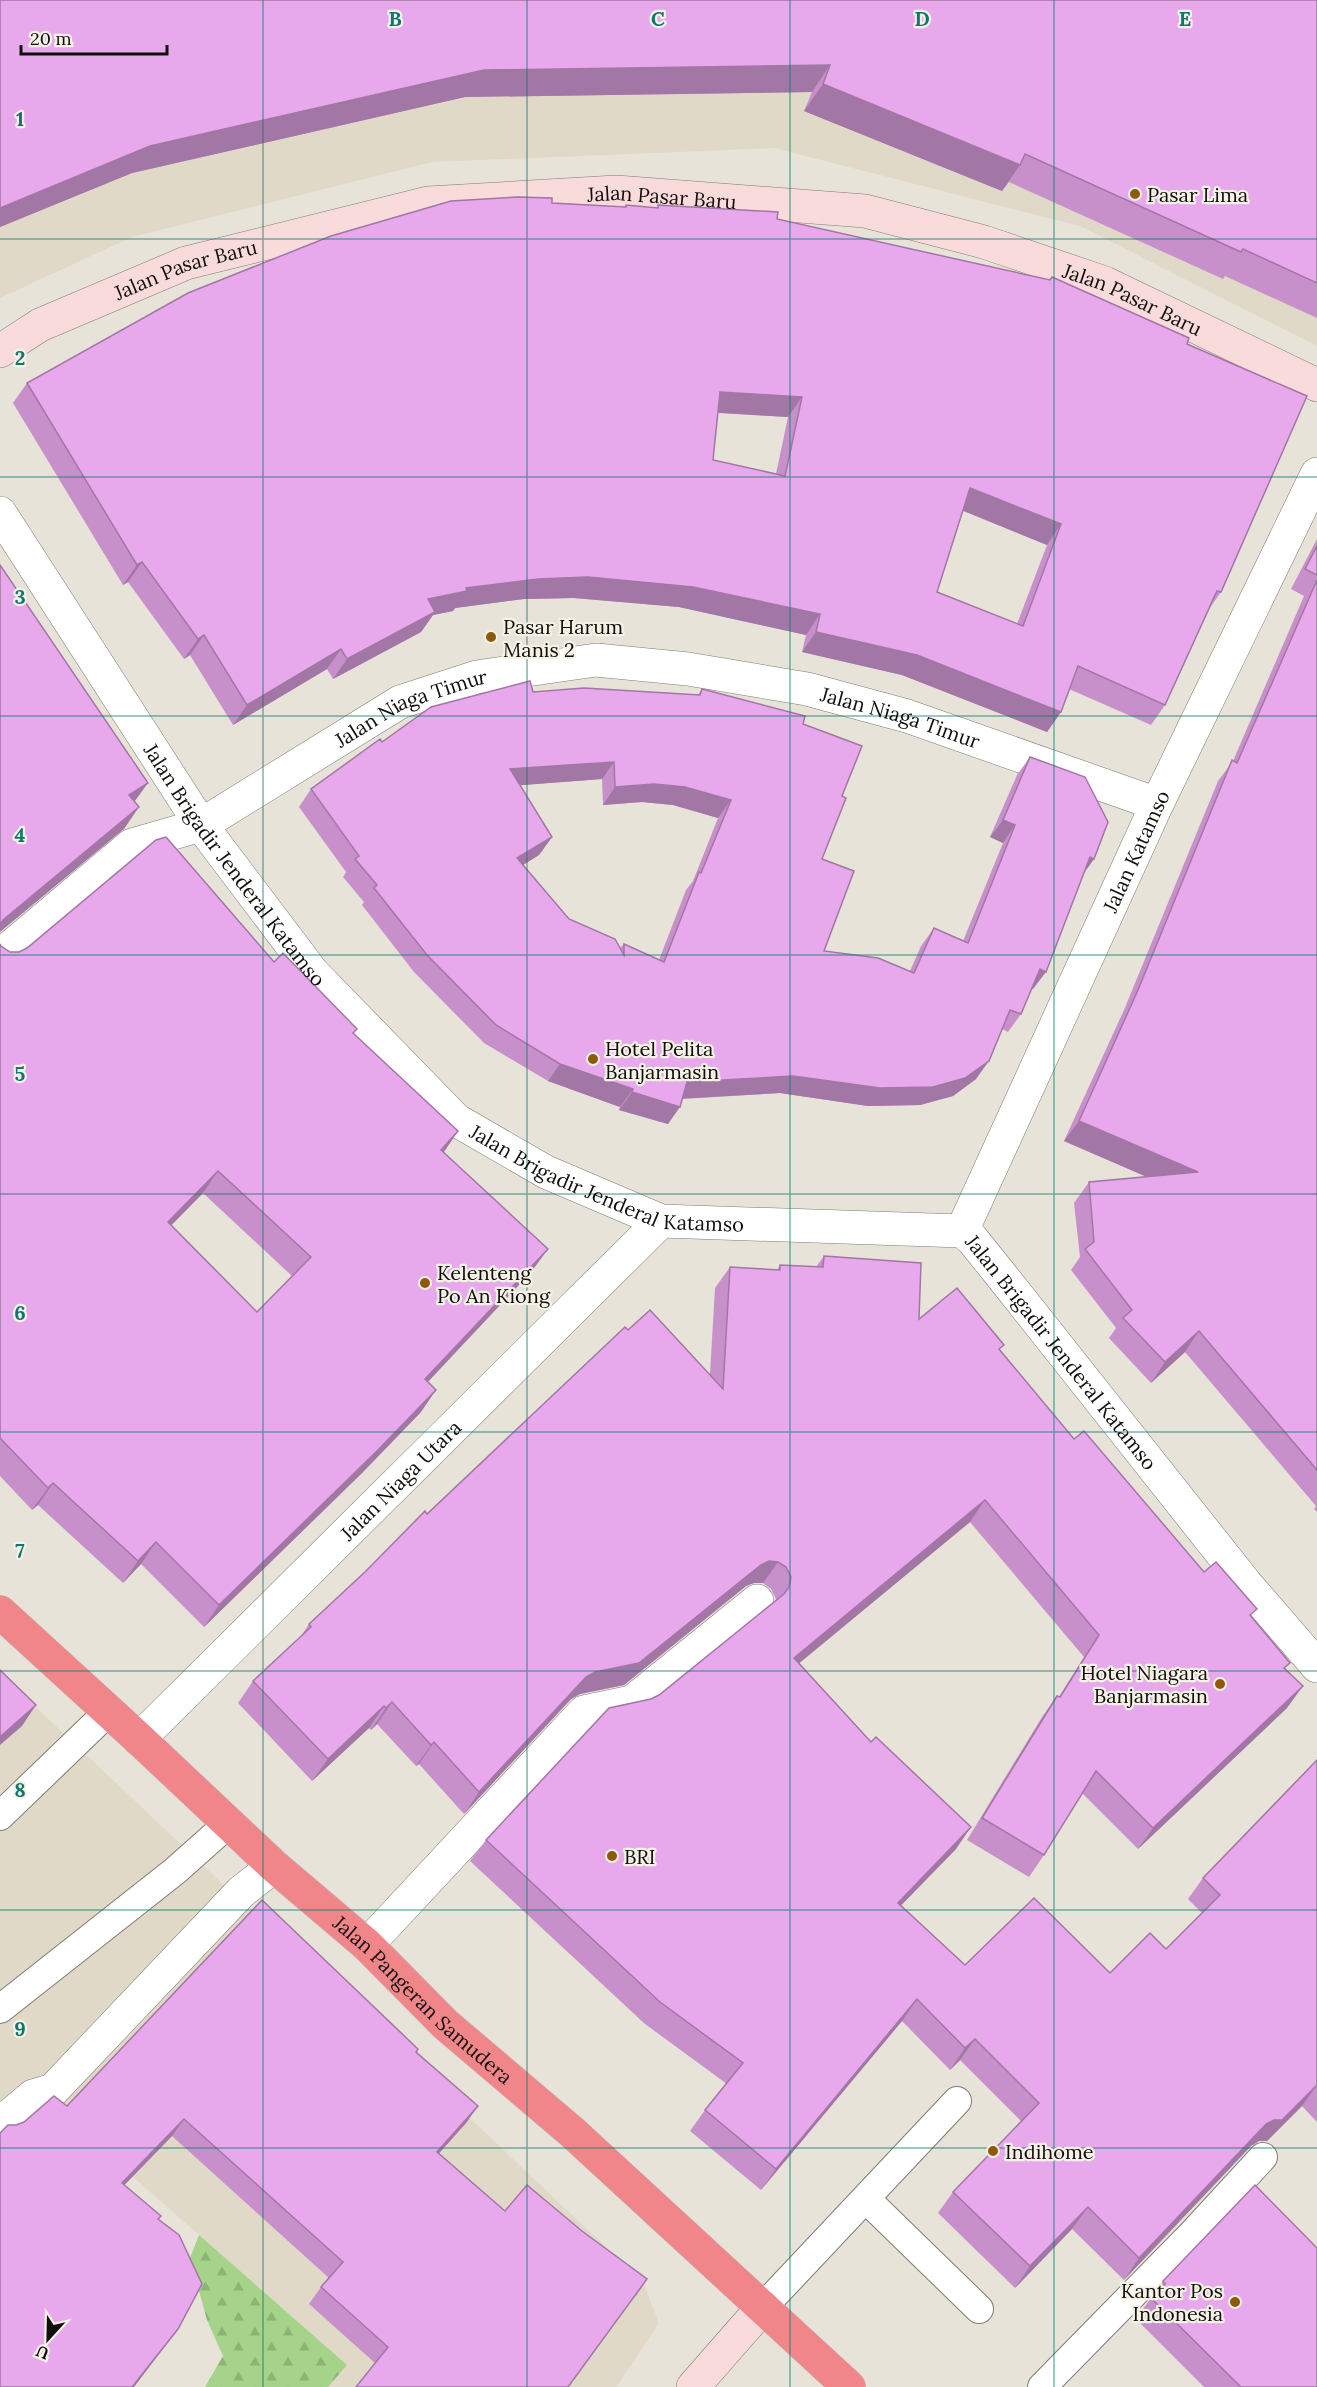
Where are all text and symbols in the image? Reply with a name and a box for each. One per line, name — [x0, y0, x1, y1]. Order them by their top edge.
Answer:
text: B — [388, 6, 402, 31]
text: C — [651, 6, 665, 31]
text: D — [914, 6, 930, 31]
text: E — [1179, 6, 1191, 31]
scale bar — [21, 18, 166, 56]
text: 20 m — [30, 27, 72, 50]
text: 1 — [16, 106, 24, 131]
street label: Jalan Pasar Baru — [585, 179, 738, 214]
place label: Pasar Lima — [1147, 182, 1248, 207]
marker: Pasar Lima — [1128, 187, 1142, 201]
street label: Jalan Pasar Baru — [109, 233, 260, 305]
street label: Jalan Pasar Baru — [1059, 257, 1206, 340]
text: 2 — [15, 345, 25, 370]
text: 3 — [14, 584, 26, 609]
place label: Pasar Harum Manis 2 — [503, 614, 623, 662]
marker: Pasar Harum Manis 2 — [484, 630, 498, 644]
street label: Jalan Niaga Timur — [329, 663, 489, 753]
street label: Jalan Niaga Timur — [817, 681, 984, 753]
street label: Jalan Brigadir Jenderal Katamso — [139, 738, 331, 991]
street label: Jalan Katamso — [1097, 786, 1174, 917]
text: 4 — [15, 822, 26, 847]
place label: Hotel Pelita Banjarmasin — [605, 1036, 719, 1084]
marker: Hotel Pelita Banjarmasin — [586, 1052, 600, 1066]
text: 5 — [15, 1061, 26, 1086]
street label: Jalan Brigadir Jenderal Katamso — [465, 1118, 744, 1236]
street label: Jalan Brigadir Jenderal Katamso — [960, 1228, 1163, 1475]
place label: Kelenteng Po An Kiong — [437, 1260, 551, 1308]
marker: Kelenteng Po An Kiong — [418, 1276, 432, 1290]
text: 6 — [14, 1300, 26, 1325]
street label: Jalan Niaga Utara — [334, 1414, 466, 1546]
text: 7 — [15, 1538, 25, 1563]
place label: Hotel Niagara Banjarmasin — [1080, 1660, 1208, 1708]
marker: Hotel Niagara Banjarmasin — [1213, 1677, 1227, 1691]
text: 8 — [14, 1777, 26, 1802]
place label: BRI — [624, 1844, 656, 1869]
marker: BRI — [605, 1849, 619, 1863]
street label: Jalan Pangeran Samudera — [328, 1909, 518, 2089]
text: 9 — [14, 2016, 26, 2041]
place label: Indihome — [1005, 2139, 1094, 2164]
marker: Indihome — [986, 2144, 1000, 2158]
place label: Kantor Pos Indonesia — [1121, 2278, 1223, 2326]
marker: Kantor Pos Indonesia — [1228, 2295, 1242, 2309]
north arrow — [18, 2309, 78, 2369]
text: U — [33, 2341, 52, 2364]

